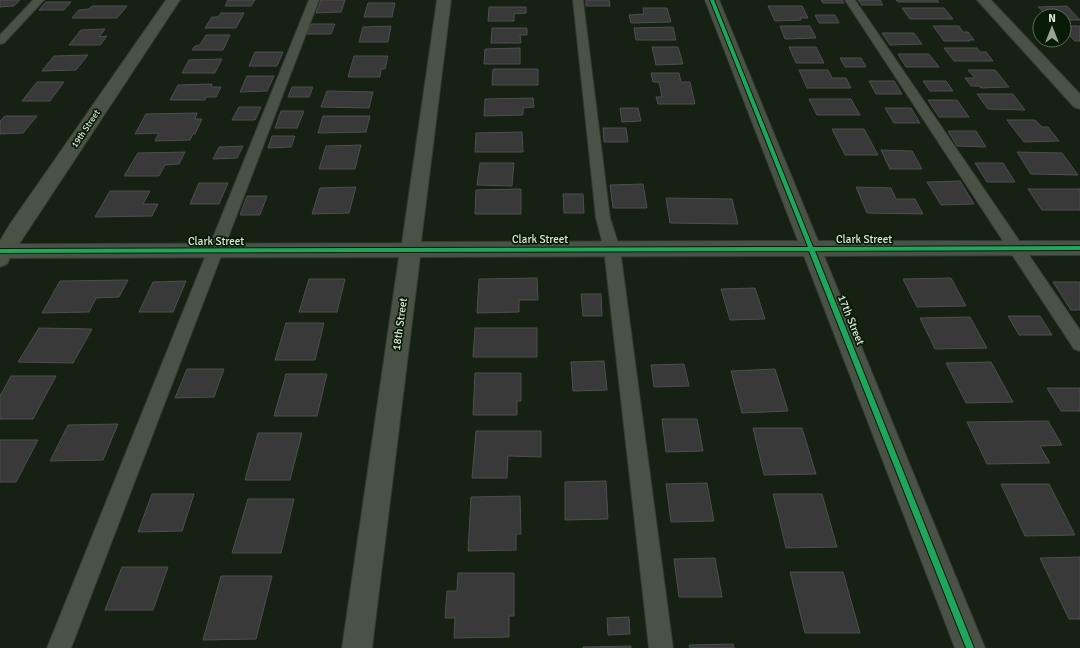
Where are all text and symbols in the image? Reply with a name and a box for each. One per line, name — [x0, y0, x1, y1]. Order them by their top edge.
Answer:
north arrow — [1032, 8, 1072, 48]
text: N — [1048, 12, 1056, 25]
street label: 19th Street — [69, 108, 103, 150]
street label: Clark Street — [512, 233, 568, 246]
street label: Clark Street — [836, 233, 892, 246]
street label: Clark Street — [188, 235, 244, 248]
street label: 17th Street — [835, 293, 867, 347]
street label: 18th Street — [390, 297, 410, 351]

